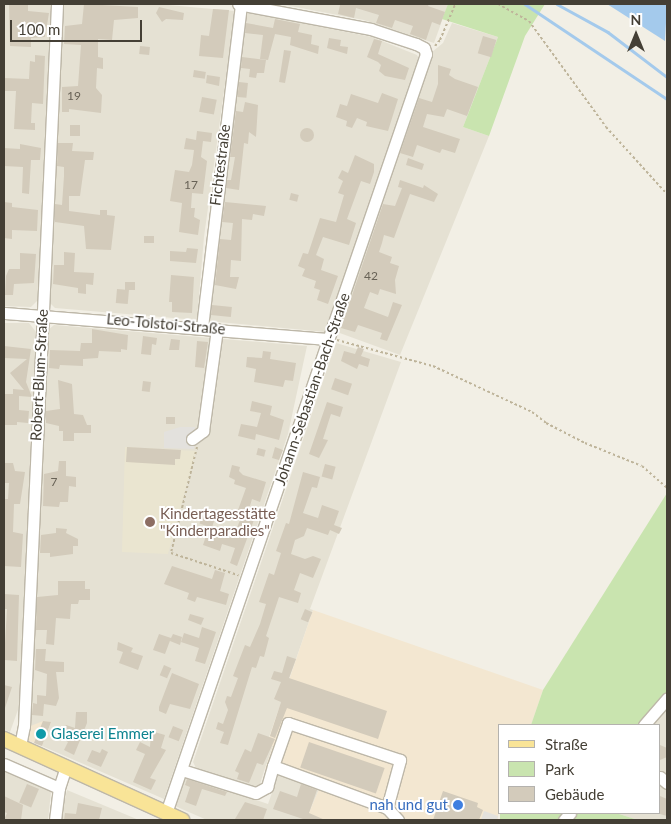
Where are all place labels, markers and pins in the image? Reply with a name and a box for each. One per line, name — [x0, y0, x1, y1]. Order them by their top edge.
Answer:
place label: Kindertagesstätte "Kinderparadies" — [160, 504, 276, 539]
marker: Kindertagesstätte "Kinderparadies" — [144, 516, 156, 528]
place label: Glaserei Emmer — [51, 725, 154, 743]
marker: Glaserei Emmer — [35, 728, 47, 740]
place label: nah und gut — [369, 796, 448, 814]
marker: nah und gut — [452, 799, 464, 811]

